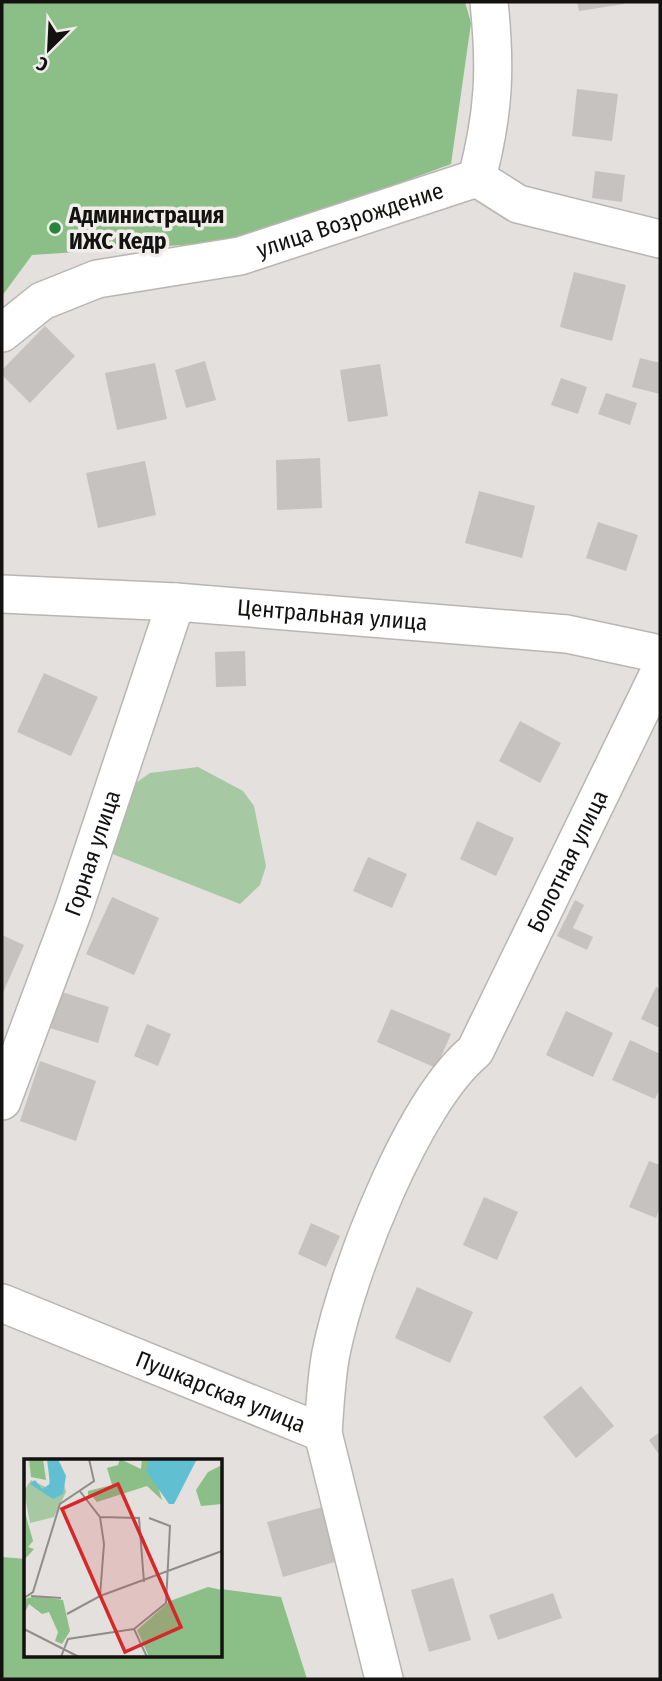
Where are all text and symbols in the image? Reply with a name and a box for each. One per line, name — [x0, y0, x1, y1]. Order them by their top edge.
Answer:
north arrow — [14, 14, 84, 84]
text: С — [33, 52, 52, 77]
street label: улица Возрождение — [253, 176, 447, 264]
place label: Администрация ИЖС Кедр — [68, 201, 224, 255]
marker: Администрация ИЖС Кедр — [47, 220, 63, 236]
street label: Центральная улица — [236, 593, 428, 637]
street label: Болотная улица — [521, 786, 614, 937]
street label: Горная улица — [58, 787, 126, 920]
street label: Пушкарская улица — [132, 1345, 310, 1438]
inset map — [24, 1459, 222, 1656]

